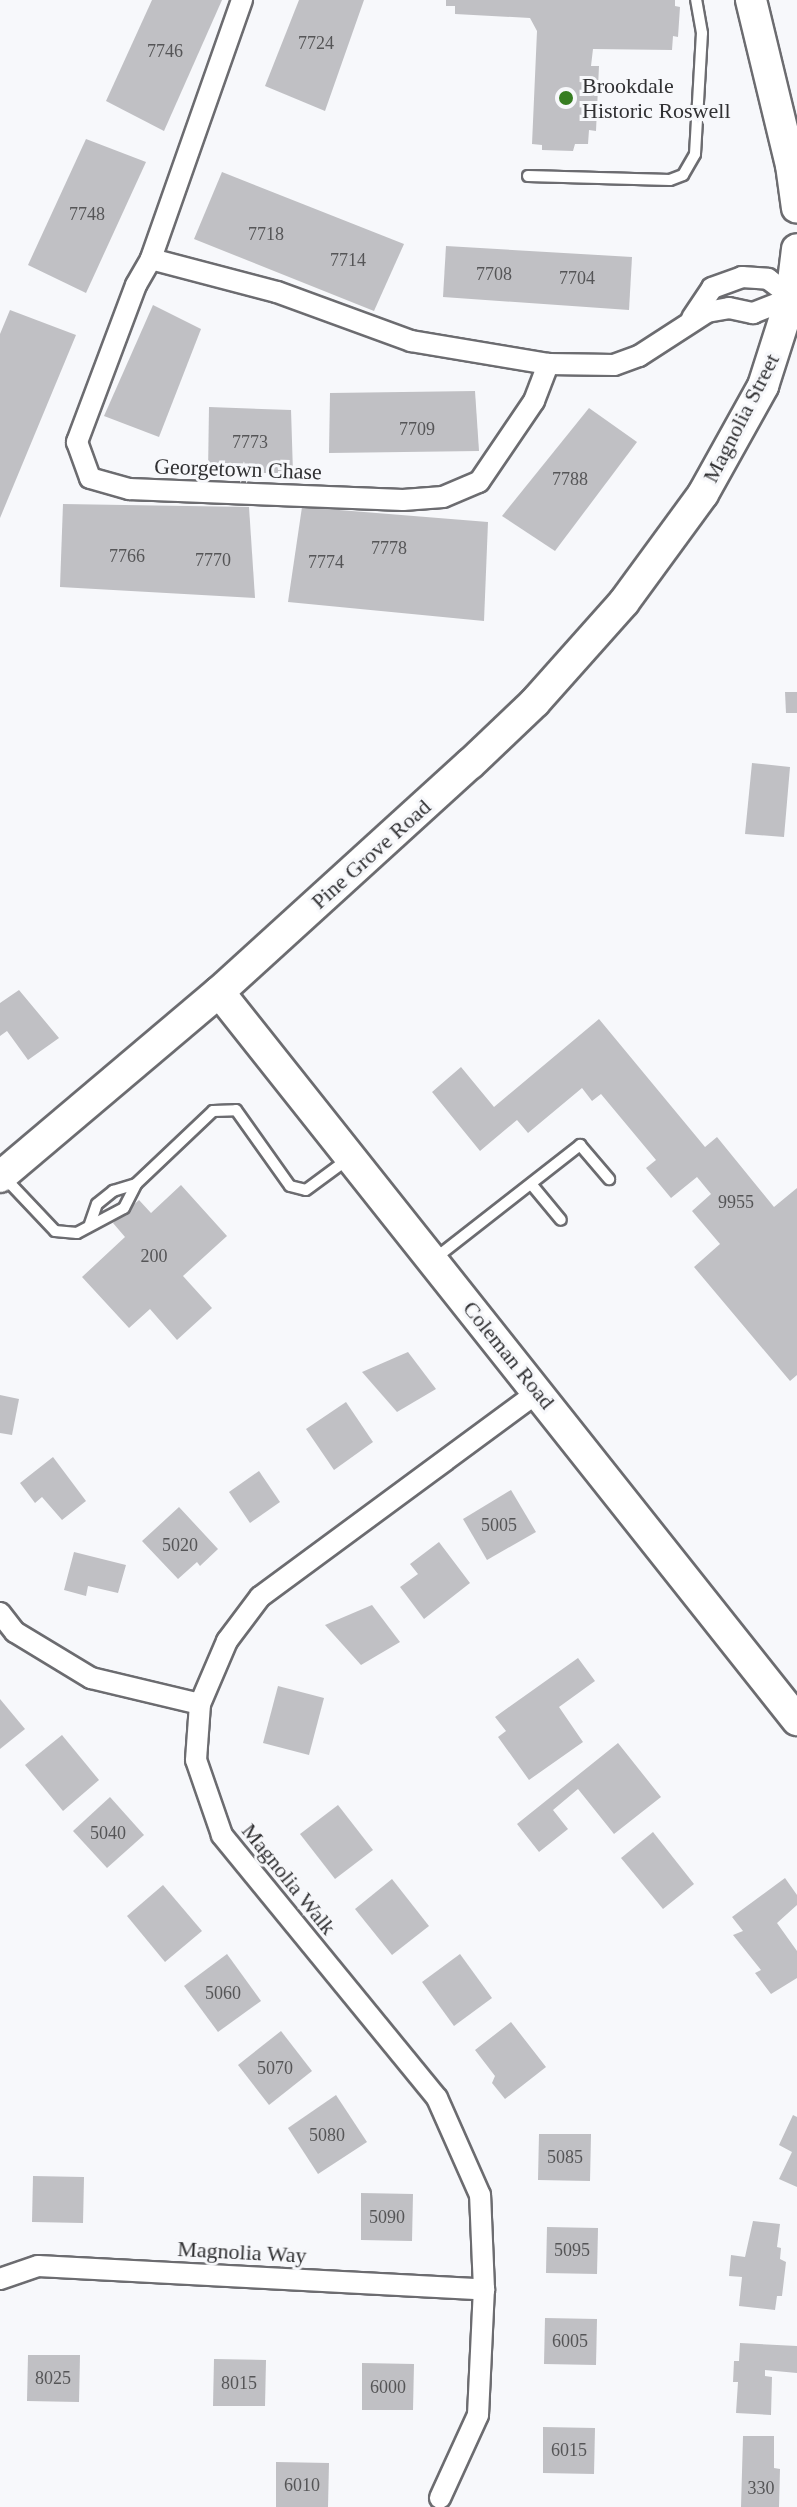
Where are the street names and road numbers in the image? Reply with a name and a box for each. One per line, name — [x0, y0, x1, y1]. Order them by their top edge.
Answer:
street label: Magnolia Street — [697, 349, 785, 487]
street label: Georgetown Chase — [154, 453, 322, 485]
street label: Pine Grove Road — [306, 793, 436, 915]
street label: Coleman Road — [457, 1296, 561, 1414]
street label: Magnolia Walk — [236, 1818, 342, 1940]
street label: Magnolia Way — [177, 2235, 307, 2269]

